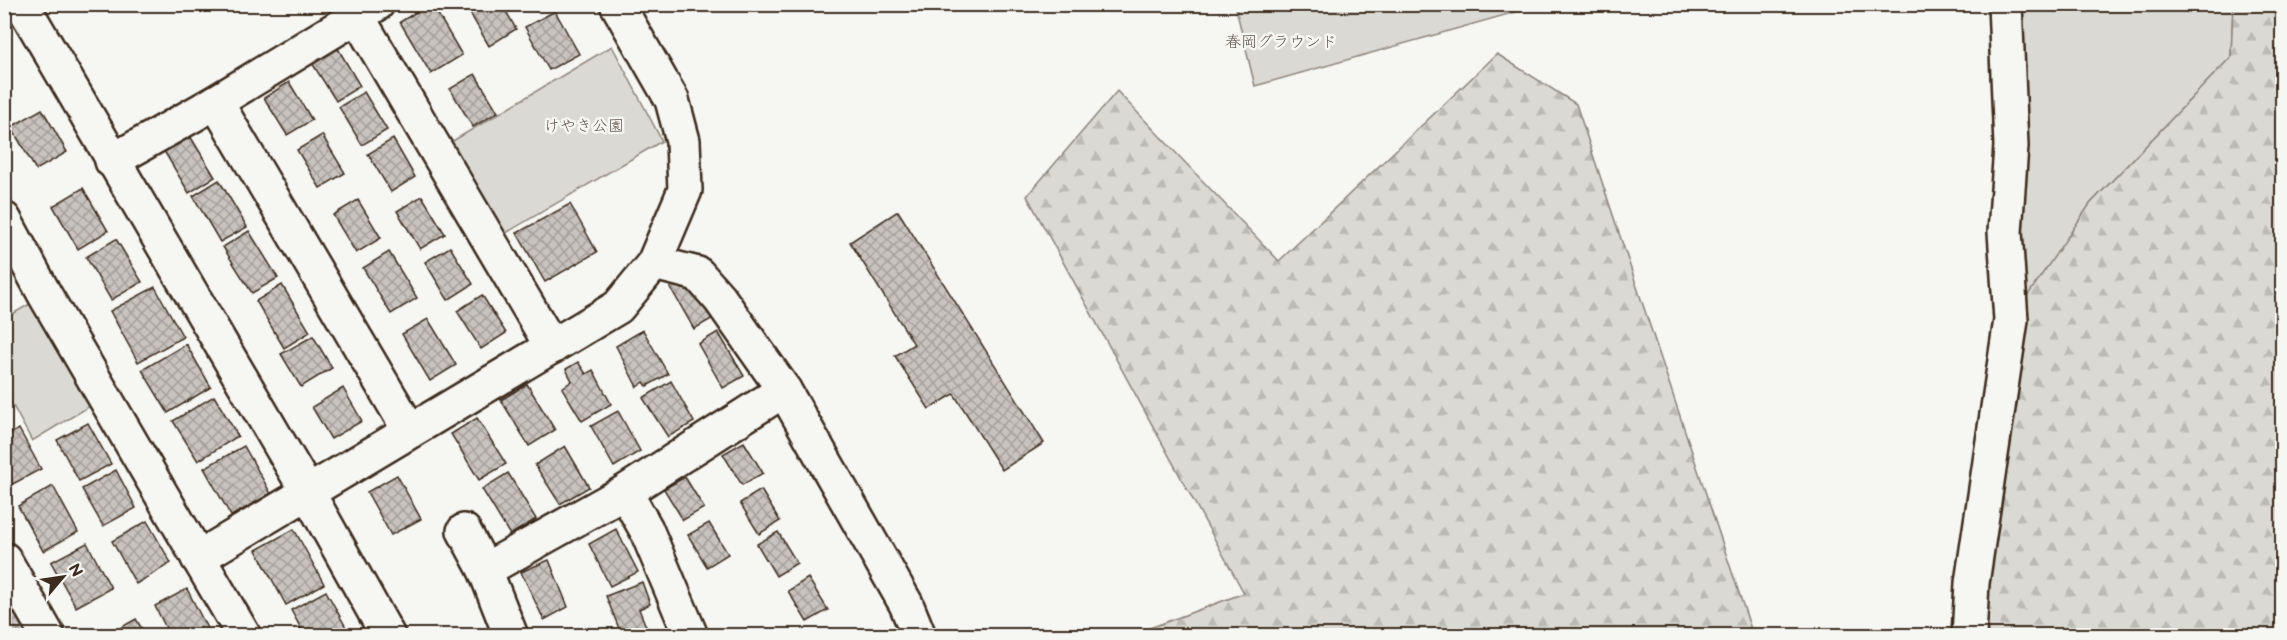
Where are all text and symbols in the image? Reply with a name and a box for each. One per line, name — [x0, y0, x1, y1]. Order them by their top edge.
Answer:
park label: 春岡グラウンド — [1225, 33, 1337, 52]
park label: けやき公園 — [544, 117, 624, 136]
north arrow — [33, 547, 93, 607]
text: N — [64, 561, 86, 580]

